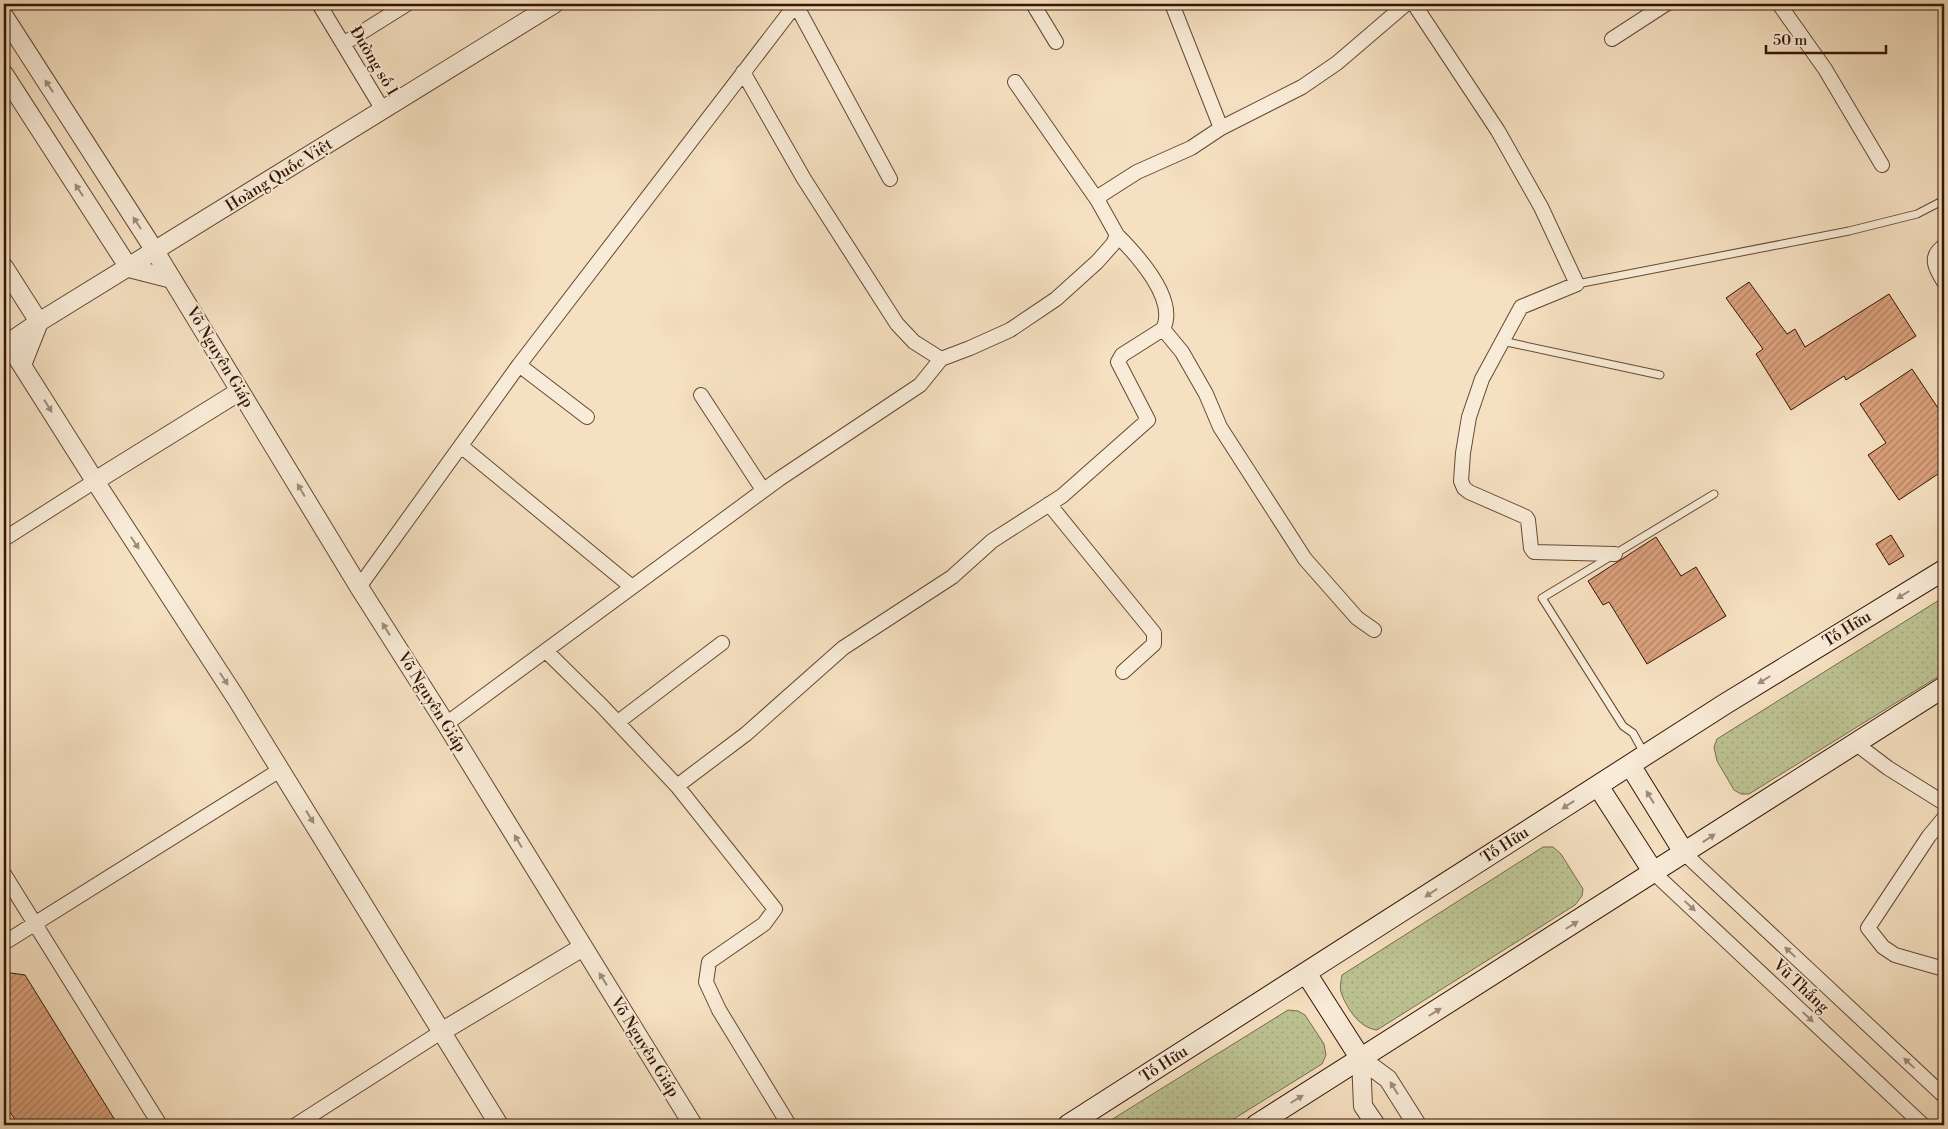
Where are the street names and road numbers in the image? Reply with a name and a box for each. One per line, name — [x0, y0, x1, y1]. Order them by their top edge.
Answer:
street label: Đường số 1 — [345, 22, 403, 100]
street label: Hoàng Quốc Việt — [222, 134, 337, 216]
street label: Võ Nguyên Giáp — [181, 302, 258, 411]
street label: Tố Hữu — [1819, 606, 1875, 652]
street label: Võ Nguyên Giáp — [393, 647, 471, 756]
street label: Tố Hữu — [1477, 822, 1533, 868]
street label: Vũ Thắng — [1768, 954, 1834, 1017]
street label: Võ Nguyên Giáp — [606, 992, 684, 1101]
street label: Tố Hữu — [1136, 1041, 1192, 1087]

